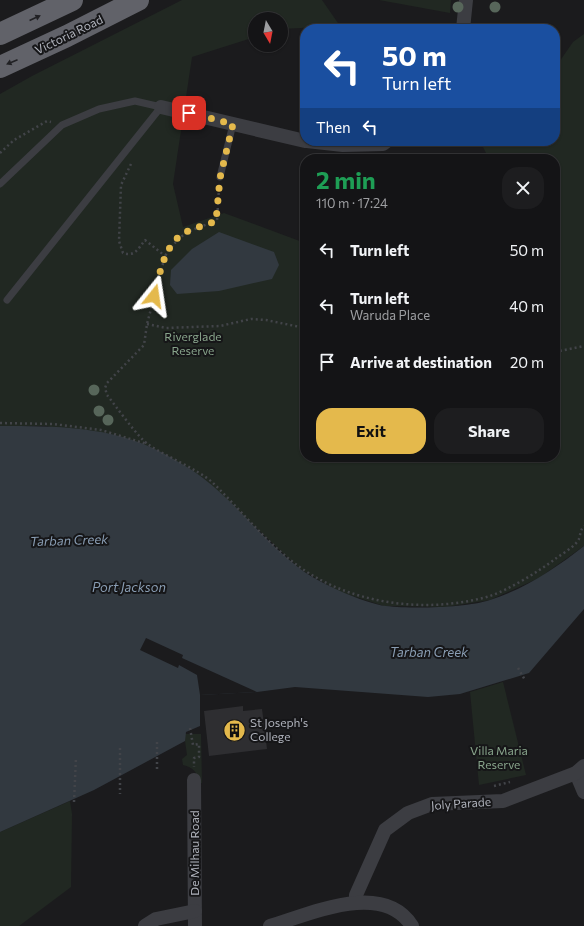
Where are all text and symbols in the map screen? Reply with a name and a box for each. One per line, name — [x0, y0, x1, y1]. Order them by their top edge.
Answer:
street label: Victoria Road — [32, 12, 105, 57]
north arrow — [248, 12, 288, 52]
map controls — [248, 12, 288, 52]
one-way arrow — [30, 15, 41, 21]
text: 50 m — [382, 38, 447, 72]
icon: left — [316, 40, 368, 92]
one-way arrow — [6, 59, 17, 65]
text: Turn left — [382, 72, 451, 94]
pin — [172, 96, 206, 130]
icon: arrive — [178, 102, 200, 124]
icon: left — [359, 116, 381, 138]
text: Then — [316, 118, 351, 136]
text: 2 min — [316, 165, 376, 194]
button: close — [502, 167, 544, 209]
text: 110 m · 17:24 — [316, 195, 388, 211]
icon: left — [316, 239, 338, 261]
text: Turn left — [350, 241, 409, 259]
text: 50 m — [510, 241, 544, 259]
position arrow — [133, 275, 175, 317]
text: Turn left — [350, 289, 409, 307]
icon: left — [316, 295, 338, 317]
text: 40 m — [509, 297, 544, 315]
text: Waruda Place — [350, 307, 430, 323]
park label: Riverglade Reserve — [164, 329, 222, 357]
icon: arrive — [316, 351, 338, 373]
text: Arrive at destination — [350, 353, 492, 371]
text: 20 m — [510, 353, 544, 371]
button: Exit — [316, 408, 426, 454]
button: Share — [434, 408, 544, 454]
water label: Tarban Creek — [30, 531, 109, 549]
water label: Port Jackson — [92, 579, 166, 595]
water label: Tarban Creek — [390, 644, 469, 660]
place label: St Joseph's College — [250, 715, 308, 743]
building icon: St Joseph's College — [222, 717, 248, 743]
park label: Villa Maria Reserve — [470, 743, 528, 771]
street label: Joly Parade — [430, 794, 492, 813]
street label: De Milhau Road — [187, 810, 201, 896]

